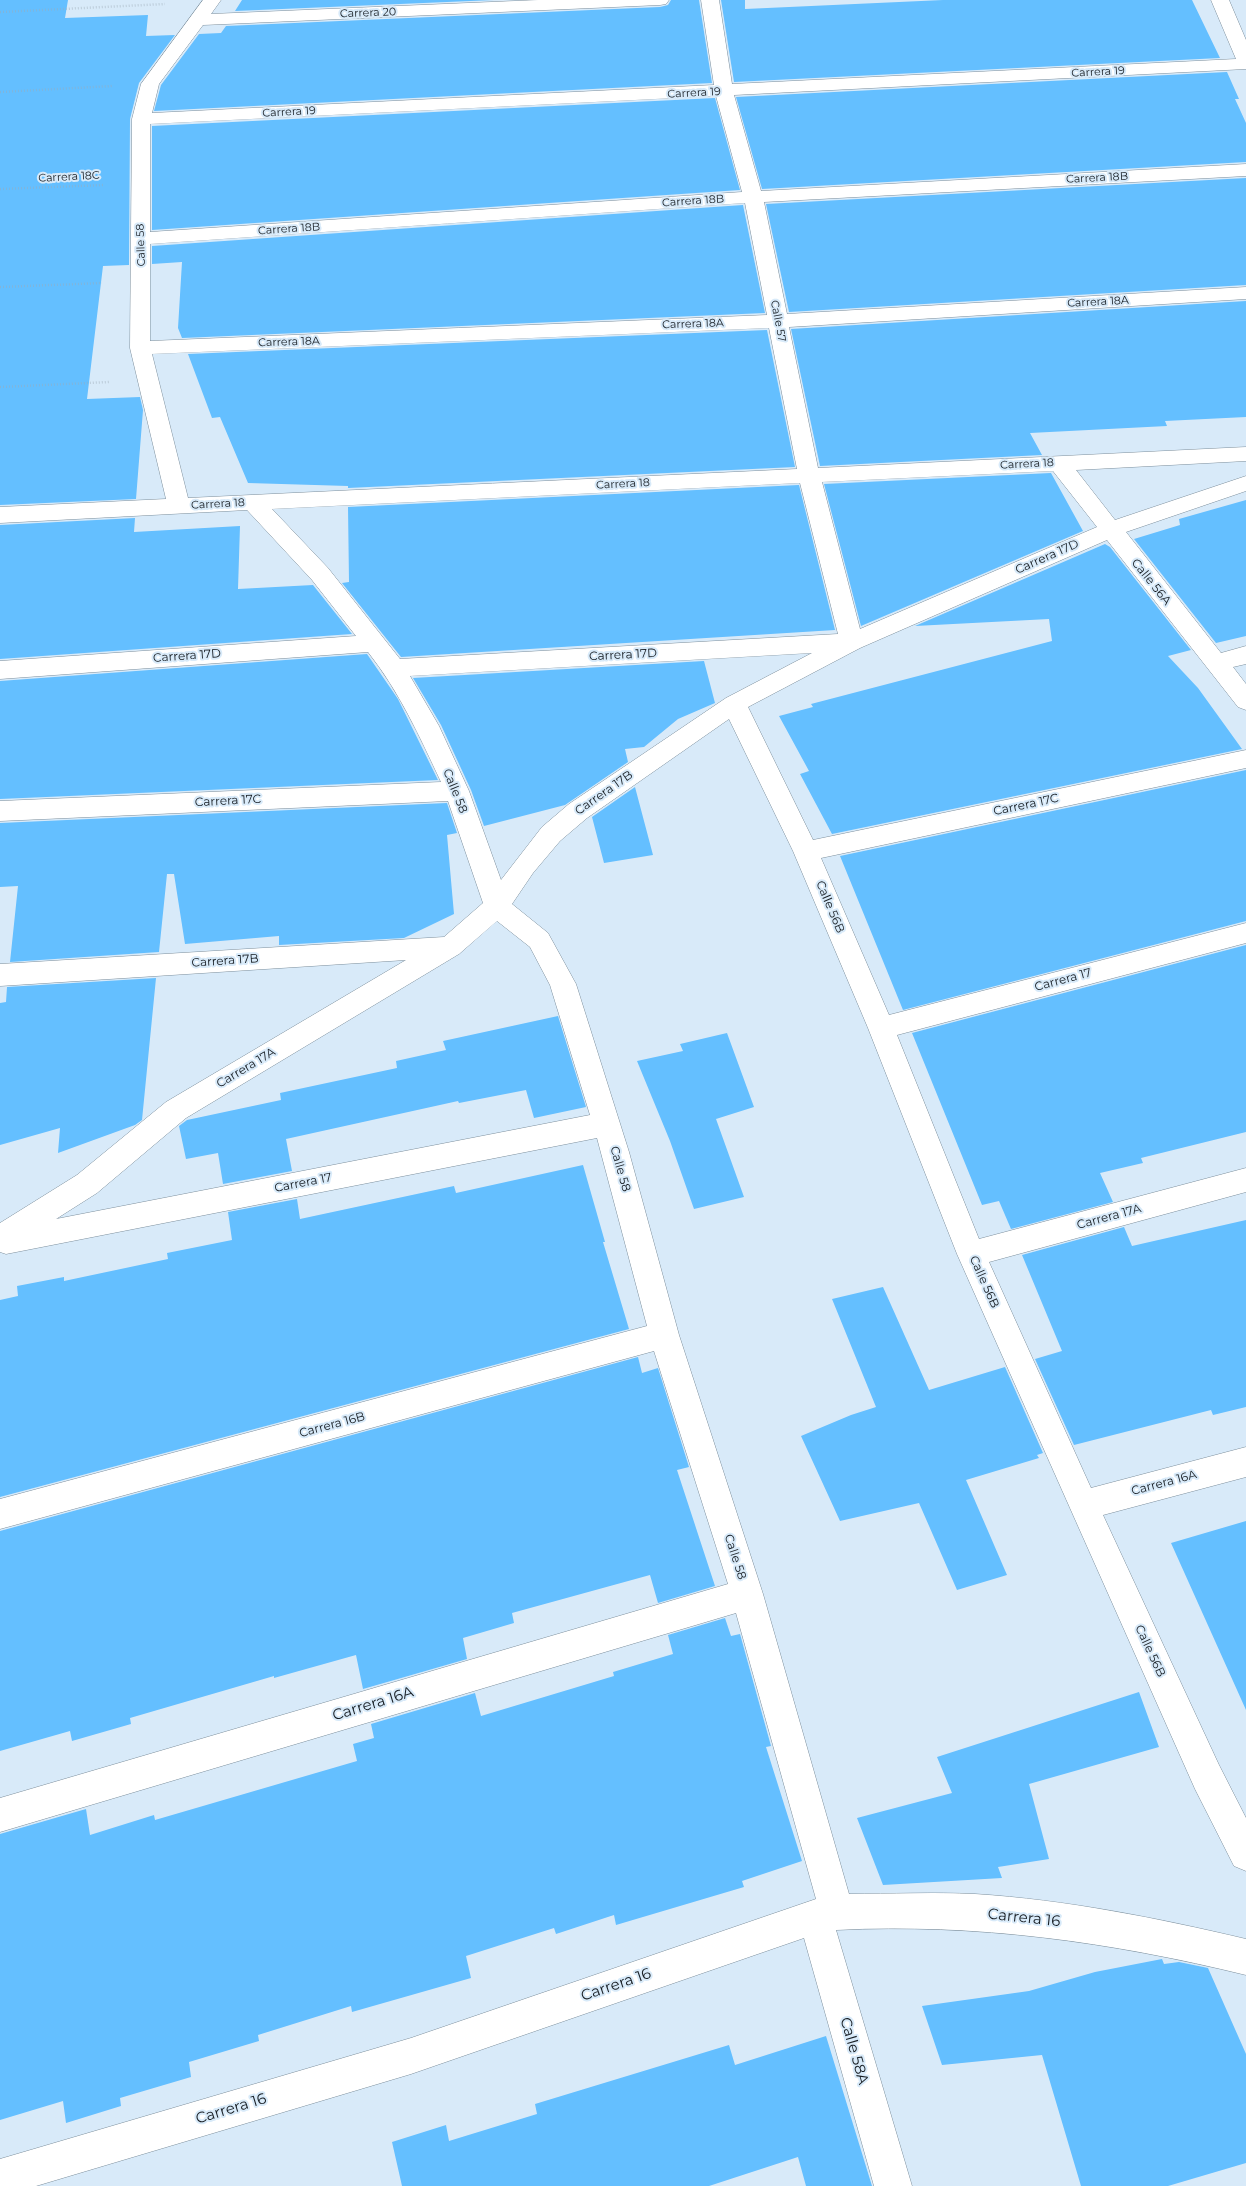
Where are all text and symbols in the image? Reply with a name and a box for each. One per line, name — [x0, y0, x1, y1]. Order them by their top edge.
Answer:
street label: Carrera 20 — [340, 5, 396, 21]
street label: Carrera 19 — [1071, 64, 1125, 80]
street label: Carrera 19 — [667, 85, 721, 101]
street label: Carrera 19 — [262, 104, 316, 120]
street label: Carrera 18C — [38, 169, 100, 185]
street label: Carrera 18B — [1066, 170, 1128, 186]
street label: Carrera 18B — [662, 192, 724, 210]
street label: Carrera 18B — [258, 220, 320, 238]
street label: Calle 58 — [134, 223, 148, 267]
street label: Carrera 18A — [1067, 294, 1129, 310]
street label: Calle 57 — [767, 299, 789, 343]
street label: Carrera 18A — [662, 316, 724, 332]
street label: Carrera 18A — [258, 334, 320, 350]
street label: Carrera 18 — [1000, 456, 1054, 472]
street label: Carrera 18 — [596, 476, 650, 492]
street label: Carrera 18 — [191, 496, 245, 512]
street label: Carrera 17D — [1013, 537, 1081, 577]
street label: Calle 56A — [1128, 556, 1174, 608]
street label: Carrera 17D — [153, 646, 221, 666]
street label: Carrera 17D — [589, 646, 657, 664]
street label: Calle 58 — [440, 767, 470, 815]
street label: Carrera 17B — [572, 768, 636, 818]
street label: Carrera 17C — [992, 791, 1060, 819]
street label: Carrera 17C — [194, 792, 262, 810]
street label: Calle 56B — [813, 879, 847, 935]
street label: Carrera 17B — [191, 951, 259, 971]
street label: Carrera 17 — [1033, 966, 1093, 994]
street label: Carrera 17A — [214, 1045, 278, 1091]
street label: Calle 58 — [607, 1145, 633, 1193]
street label: Carrera 17 — [273, 1170, 333, 1196]
street label: Carrera 17A — [1075, 1202, 1143, 1232]
street label: Calle 56B — [966, 1254, 1002, 1310]
street label: Carrera 16B — [298, 1409, 366, 1441]
street label: Carrera 16A — [1130, 1467, 1198, 1499]
street label: Calle 58 — [721, 1533, 749, 1581]
street label: Calle 56B — [1132, 1623, 1168, 1679]
street label: Carrera 16A — [330, 1683, 416, 1725]
street label: Carrera 16 — [987, 1905, 1061, 1931]
street label: Carrera 16 — [579, 1965, 653, 2005]
street label: Calle 58A — [836, 2015, 872, 2087]
street label: Carrera 16 — [194, 2090, 268, 2128]

